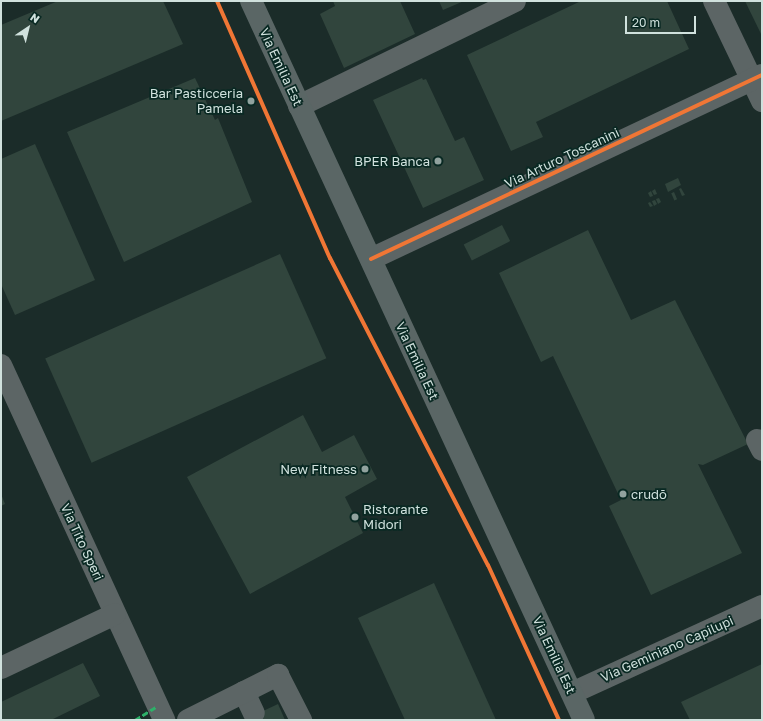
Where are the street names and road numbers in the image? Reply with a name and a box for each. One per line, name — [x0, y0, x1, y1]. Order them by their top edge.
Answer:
street label: Via Emilia Est — [256, 26, 306, 108]
street label: Via Arturo Toscanini — [502, 125, 622, 191]
street label: Via Emilia Est — [392, 320, 442, 402]
street label: Via Tito Speri — [57, 501, 107, 583]
street label: Via Geminiano Capilupi — [598, 613, 736, 685]
street label: Via Emilia Est — [529, 614, 579, 696]

